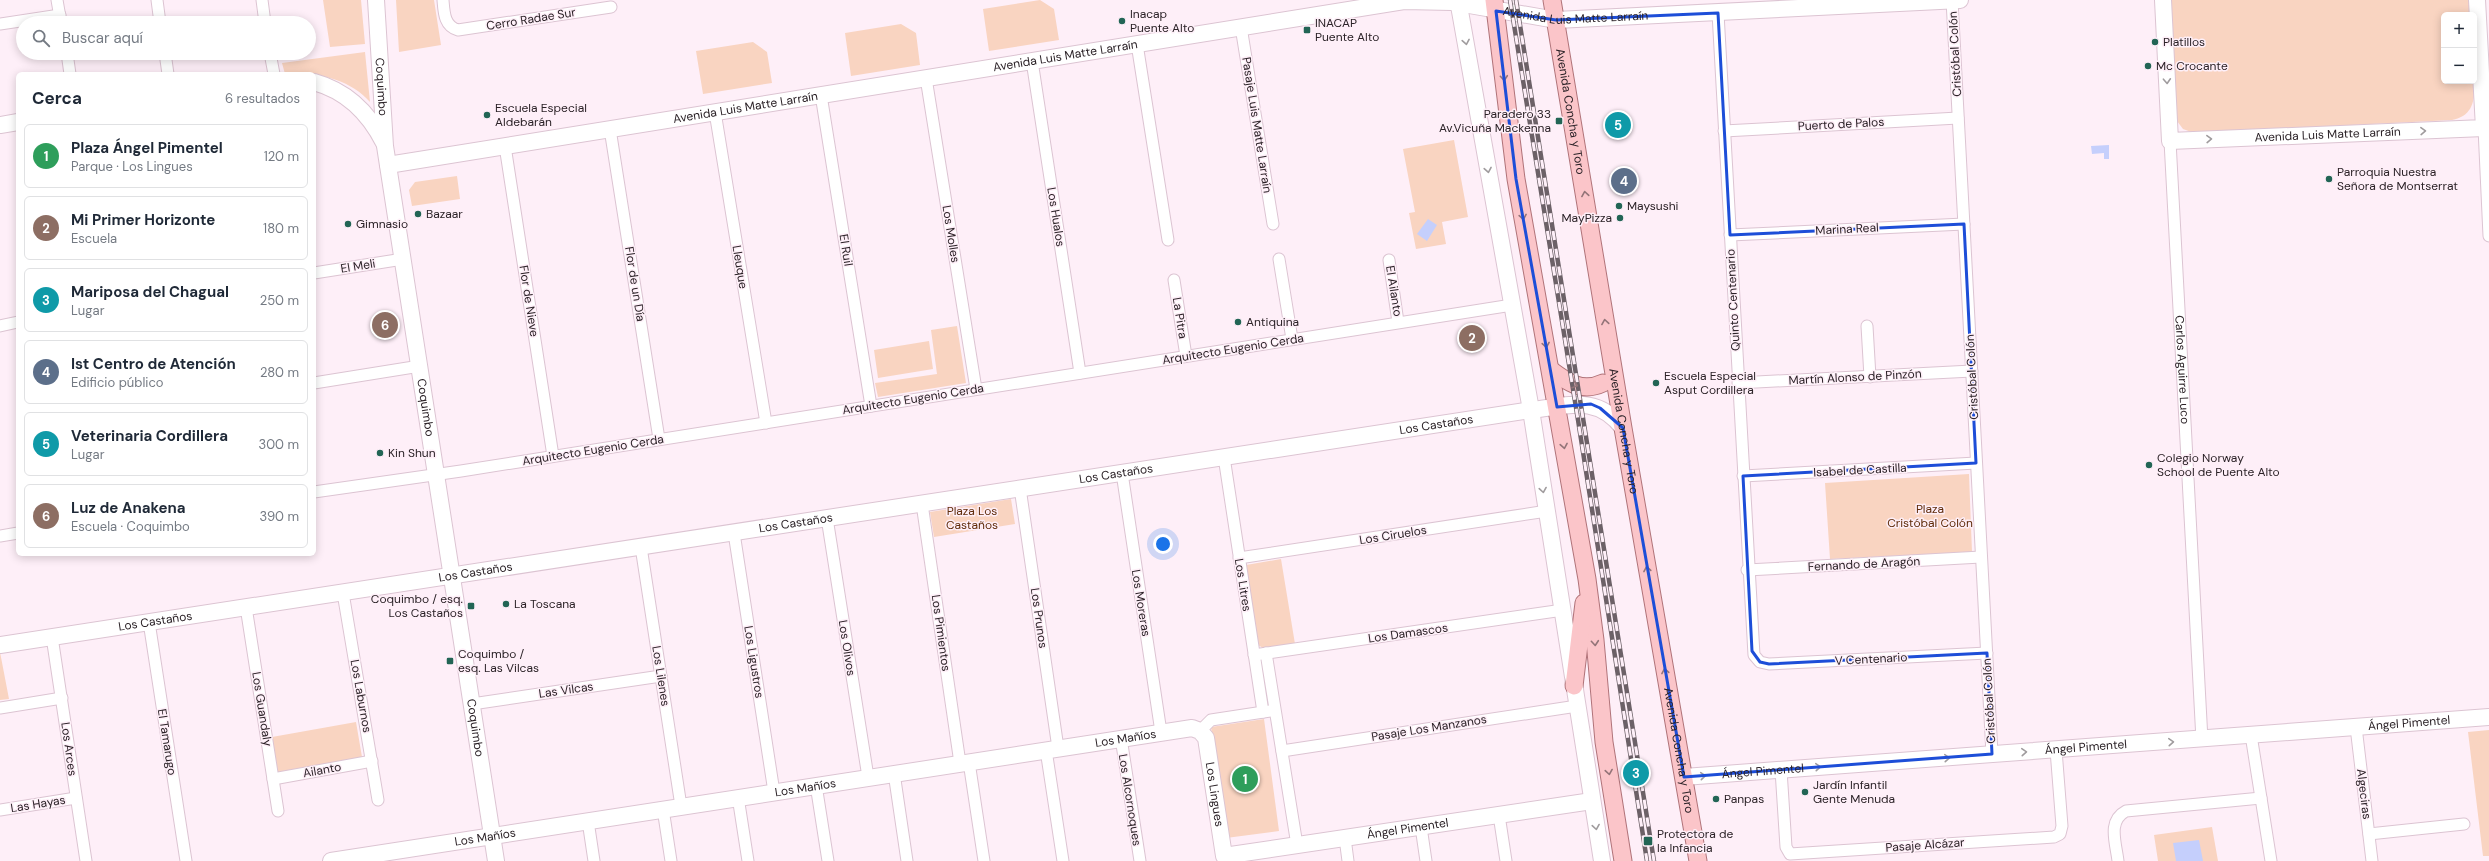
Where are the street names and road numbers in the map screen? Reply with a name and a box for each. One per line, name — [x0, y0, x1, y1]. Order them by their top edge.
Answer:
street label: Avenida Luis Matte Larraín — [1502, 3, 1649, 28]
street label: Cerro Radae Sur — [485, 4, 577, 34]
street label: Cristóbal Colón — [1945, 11, 1965, 97]
street label: Avenida Luis Matte Larraín — [992, 36, 1139, 75]
street label: Avenida Concha y Toro — [1552, 47, 1589, 176]
street label: Pasaje Luis Matte Larraín — [1238, 56, 1276, 194]
street label: Coquimbo — [372, 57, 391, 116]
street label: Avenida Luis Matte Larraín — [672, 88, 819, 127]
street label: Puerto de Palos — [1797, 114, 1885, 134]
street label: Avenida Luis Matte Larraín — [2254, 123, 2401, 145]
street label: Los Hualos — [1043, 186, 1069, 248]
street label: Los Molles — [939, 204, 963, 264]
street label: Marina Real — [1815, 219, 1879, 239]
street label: El Ruil — [836, 233, 856, 267]
street label: Lleuque — [729, 244, 751, 290]
street label: Flor de un Día — [621, 245, 649, 323]
street label: Quinto Centenario — [1722, 249, 1744, 351]
street label: El Meli — [339, 255, 377, 277]
street label: Flor de Nieve — [515, 264, 543, 338]
street label: El Ailanto — [1382, 264, 1406, 318]
street label: La Pitra — [1169, 296, 1191, 340]
street label: Carlos Aguirre Luco — [2171, 315, 2193, 425]
street label: Arquitecto Eugenio Cerda — [1161, 330, 1305, 368]
street label: Cristóbal Colón — [1962, 334, 1982, 420]
street label: Martín Alonso de Pinzón — [1788, 366, 1922, 388]
street label: Avenida Concha y Toro — [1605, 367, 1642, 495]
street label: Coquimbo — [413, 378, 438, 438]
street label: Arquitecto Eugenio Cerda — [841, 380, 985, 418]
street label: Los Castaños — [1398, 411, 1474, 438]
street label: Arquitecto Eugenio Cerda — [521, 431, 665, 469]
street label: Los Castaños — [1078, 460, 1154, 487]
street label: Isabel de Castilla — [1813, 460, 1907, 480]
street label: Los Castaños — [758, 509, 834, 536]
street label: Los Ciruelos — [1358, 522, 1428, 548]
street label: Fernando de Aragón — [1807, 553, 1921, 575]
street label: Los Litres — [1231, 557, 1255, 613]
street label: Los Castaños — [437, 558, 514, 586]
street label: Los Moreras — [1128, 568, 1154, 638]
street label: Los Prunos — [1027, 587, 1051, 649]
street label: Los Pimientos — [928, 594, 954, 672]
street label: Los Castaños — [117, 608, 193, 635]
street label: Los Olivos — [835, 619, 859, 677]
street label: Los Damascos — [1367, 619, 1449, 647]
street label: Los Ligustros — [740, 625, 768, 699]
street label: Los Lilenes — [648, 645, 674, 707]
street label: V Centenario — [1834, 649, 1908, 669]
street label: Los Laburnos — [347, 658, 375, 734]
street label: Cristóbal Colón — [1979, 658, 1999, 744]
street label: Los Guandaly — [248, 671, 276, 748]
street label: Las Vilcas — [538, 678, 594, 702]
street label: Avenida Concha y Toro — [1660, 686, 1698, 814]
street label: Coquimbo — [463, 698, 488, 758]
street label: El Tamarugo — [154, 708, 180, 776]
street label: Pasaje Los Manzanos — [1370, 711, 1488, 745]
street label: Ángel Pimentel — [2367, 712, 2451, 734]
street label: Los Arces — [57, 721, 81, 777]
street label: Los Mañíos — [1094, 726, 1157, 751]
street label: Ángel Pimentel — [2044, 736, 2128, 758]
street label: Los Alcornoques — [1115, 753, 1145, 847]
street label: Ailanto — [302, 759, 342, 781]
street label: Ángel Pimentel — [1721, 760, 1804, 782]
street label: Los Lingues — [1202, 761, 1227, 828]
street label: Algeciras — [2353, 768, 2375, 820]
street label: Los Mañíos — [774, 775, 837, 800]
street label: Las Hayas — [9, 792, 67, 816]
street label: Ángel Pimentel — [1366, 815, 1450, 843]
street label: Los Mañíos — [453, 825, 517, 850]
street label: Pasaje Alcázar — [1885, 834, 1966, 856]

